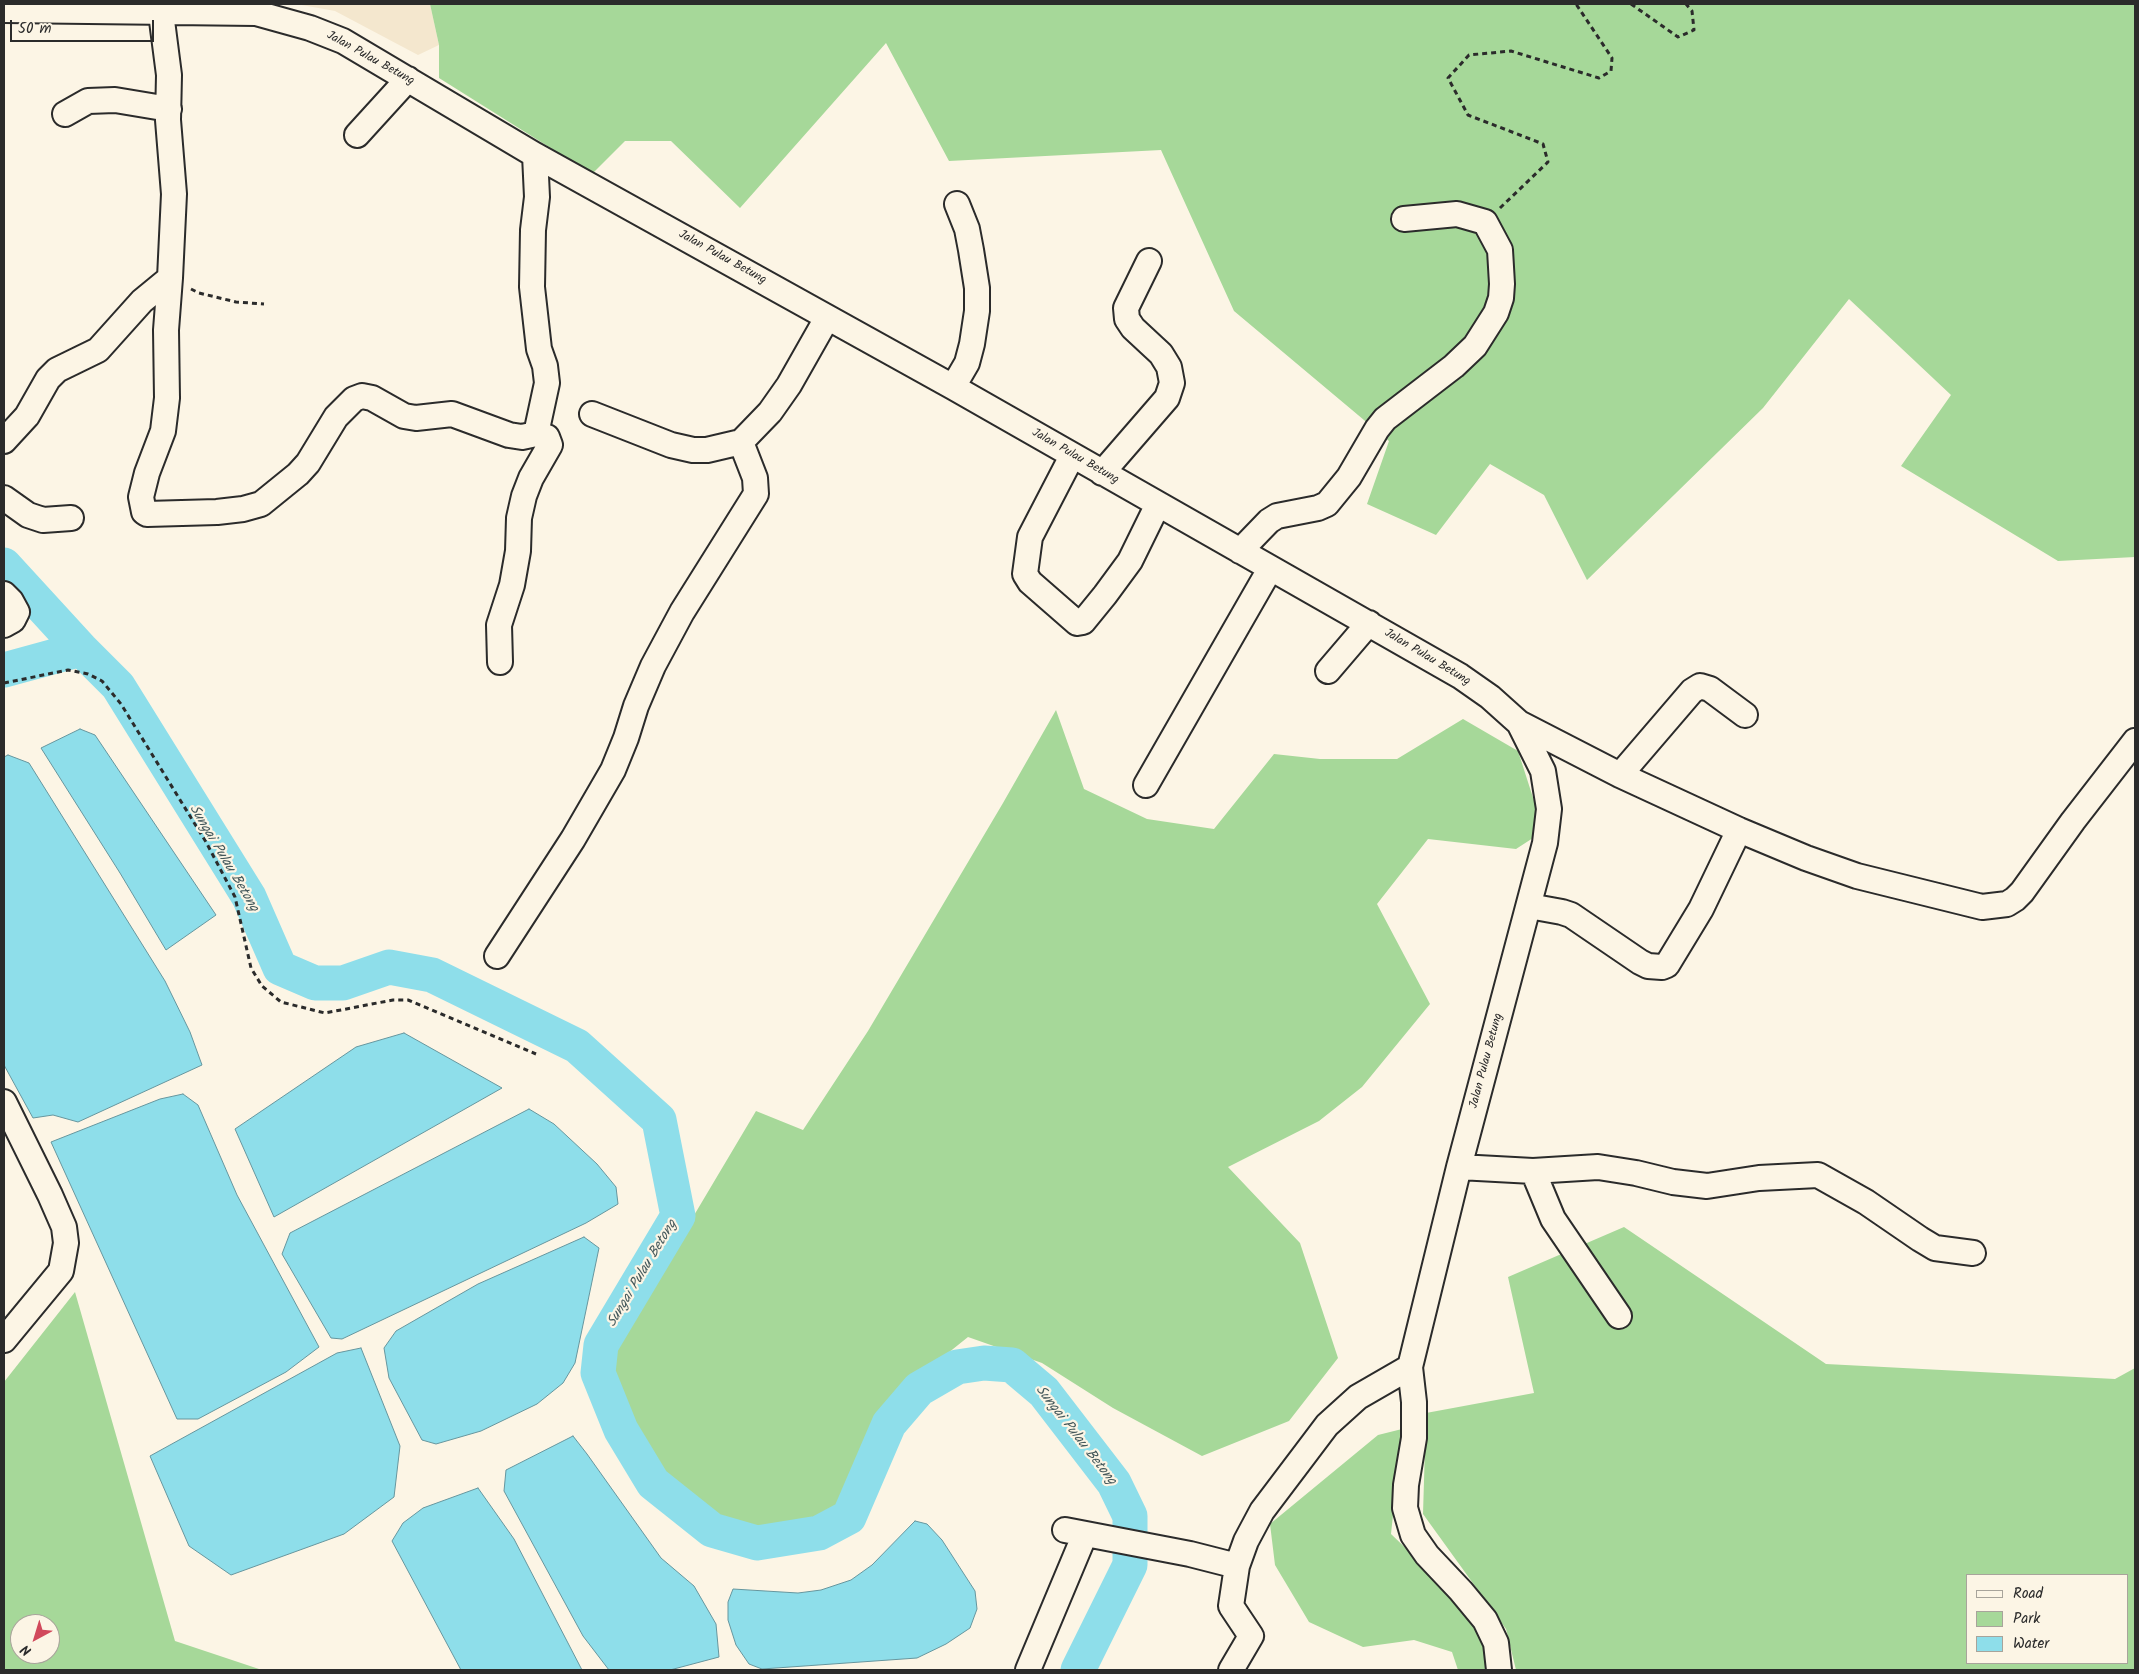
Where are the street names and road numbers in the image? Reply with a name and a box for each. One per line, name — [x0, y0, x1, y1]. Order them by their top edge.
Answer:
street label: Jalan Pulau Betung — [324, 29, 416, 89]
street label: Jalan Pulau Betung — [676, 228, 768, 288]
street label: Jalan Pulau Betung — [1029, 426, 1121, 488]
street label: Jalan Pulau Betung — [1381, 627, 1473, 689]
street label: Jalan Pulau Betung — [1467, 1012, 1507, 1110]

